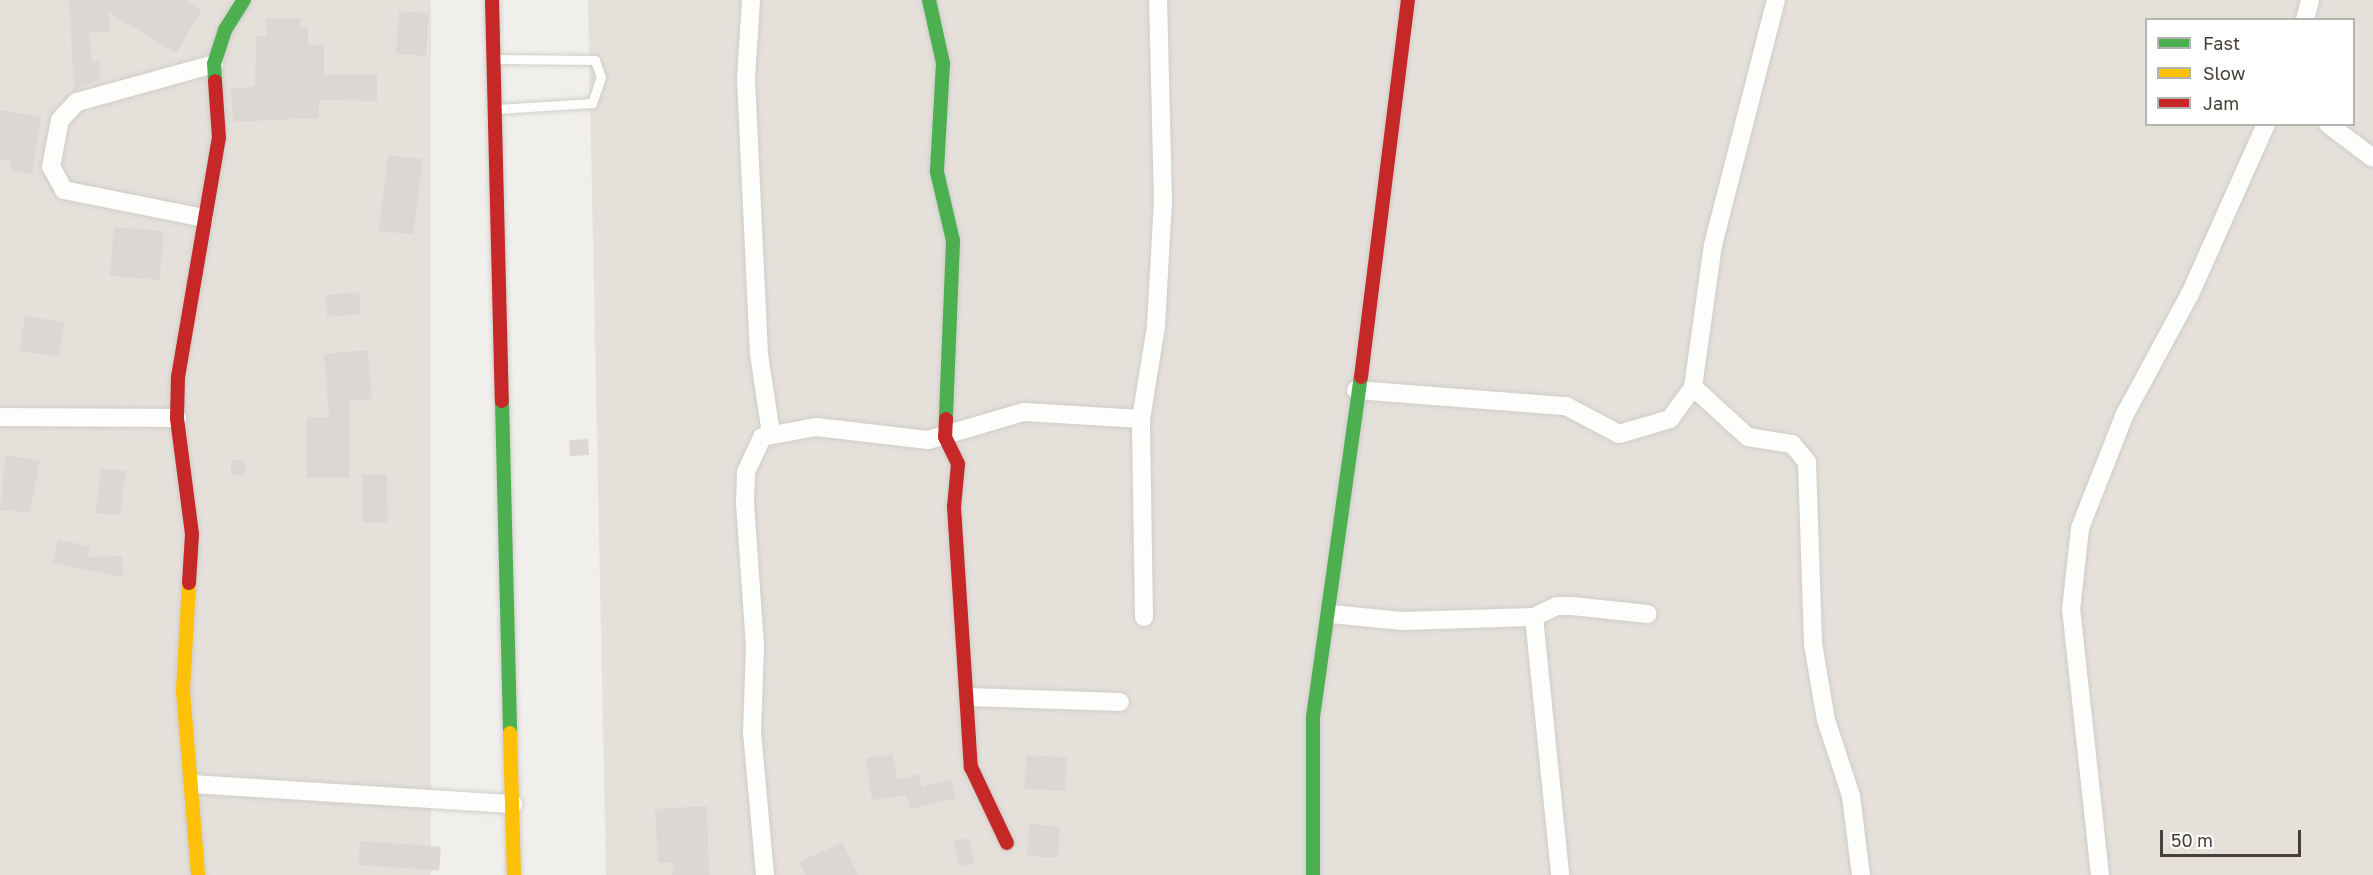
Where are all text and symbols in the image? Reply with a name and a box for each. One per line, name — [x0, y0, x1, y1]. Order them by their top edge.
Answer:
legend — [2145, 18, 2355, 126]
text: Fast — [2203, 32, 2240, 54]
text: Slow — [2203, 62, 2245, 84]
text: Jam — [2203, 92, 2239, 114]
scale bar — [2163, 818, 2304, 856]
text: 50 m — [2171, 829, 2213, 851]

